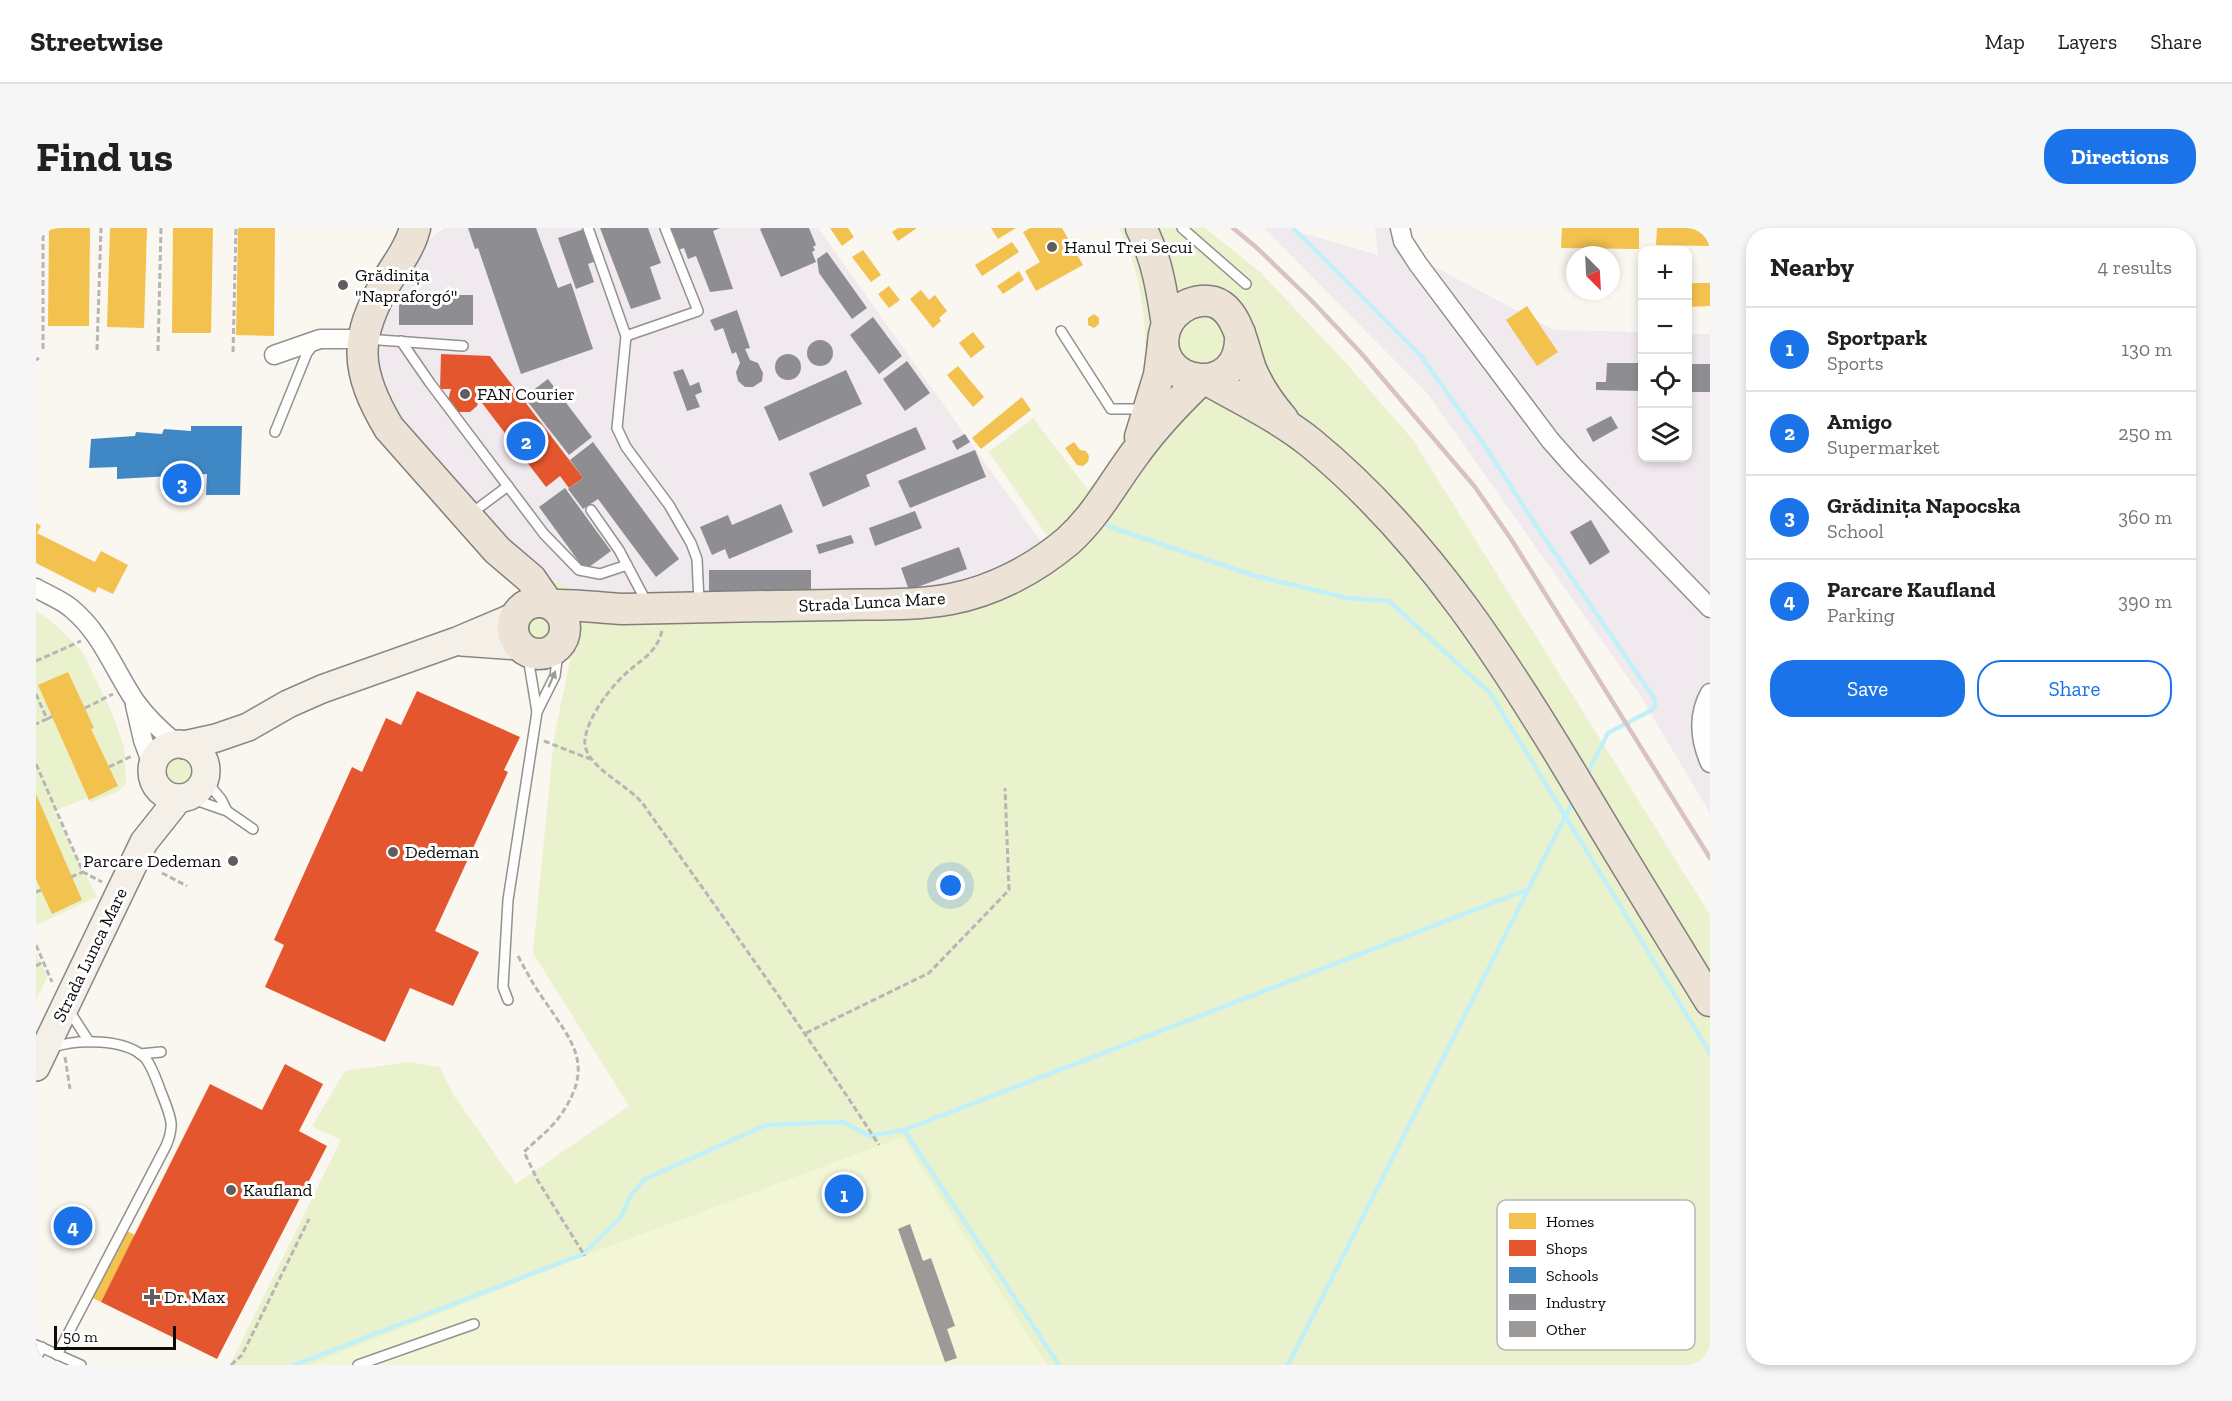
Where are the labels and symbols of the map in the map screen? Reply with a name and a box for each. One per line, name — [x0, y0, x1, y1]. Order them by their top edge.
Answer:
place label: Hanul Trei Secui — [1064, 236, 1193, 258]
marker: Hanul Trei Secui — [1045, 240, 1059, 254]
north arrow — [1566, 246, 1620, 300]
place label: Grădinița "Napraforgó" — [355, 264, 457, 307]
marker: Grădinița "Napraforgó" — [336, 278, 350, 292]
place label: FAN Courier — [477, 383, 575, 405]
marker: FAN Courier — [458, 387, 472, 401]
pin: 2 — [506, 418, 546, 464]
pin: 3 — [162, 460, 202, 506]
street label: Strada Lunca Mare — [798, 587, 946, 617]
one-way arrow — [547, 670, 557, 688]
place label: Dedeman — [405, 841, 480, 863]
marker: Dedeman — [386, 845, 400, 859]
place label: Parcare Dedeman — [83, 850, 222, 872]
marker: Parcare Dedeman — [226, 854, 240, 868]
your location — [936, 871, 965, 900]
street label: Strada Lunca Mare — [48, 884, 132, 1026]
pin: 1 — [824, 1172, 864, 1216]
place label: Kaufland — [243, 1179, 313, 1201]
marker: Kaufland — [224, 1183, 238, 1197]
legend — [1497, 1200, 1695, 1350]
pin: 4 — [54, 1204, 93, 1248]
text: Homes — [1546, 1212, 1594, 1231]
text: Shops — [1546, 1239, 1588, 1258]
text: Schools — [1546, 1266, 1599, 1285]
place label: Dr. Max — [164, 1286, 225, 1308]
marker: Dr. Max — [145, 1290, 159, 1304]
text: Industry — [1546, 1293, 1607, 1312]
text: Other — [1546, 1320, 1587, 1339]
scale bar — [54, 1323, 176, 1350]

